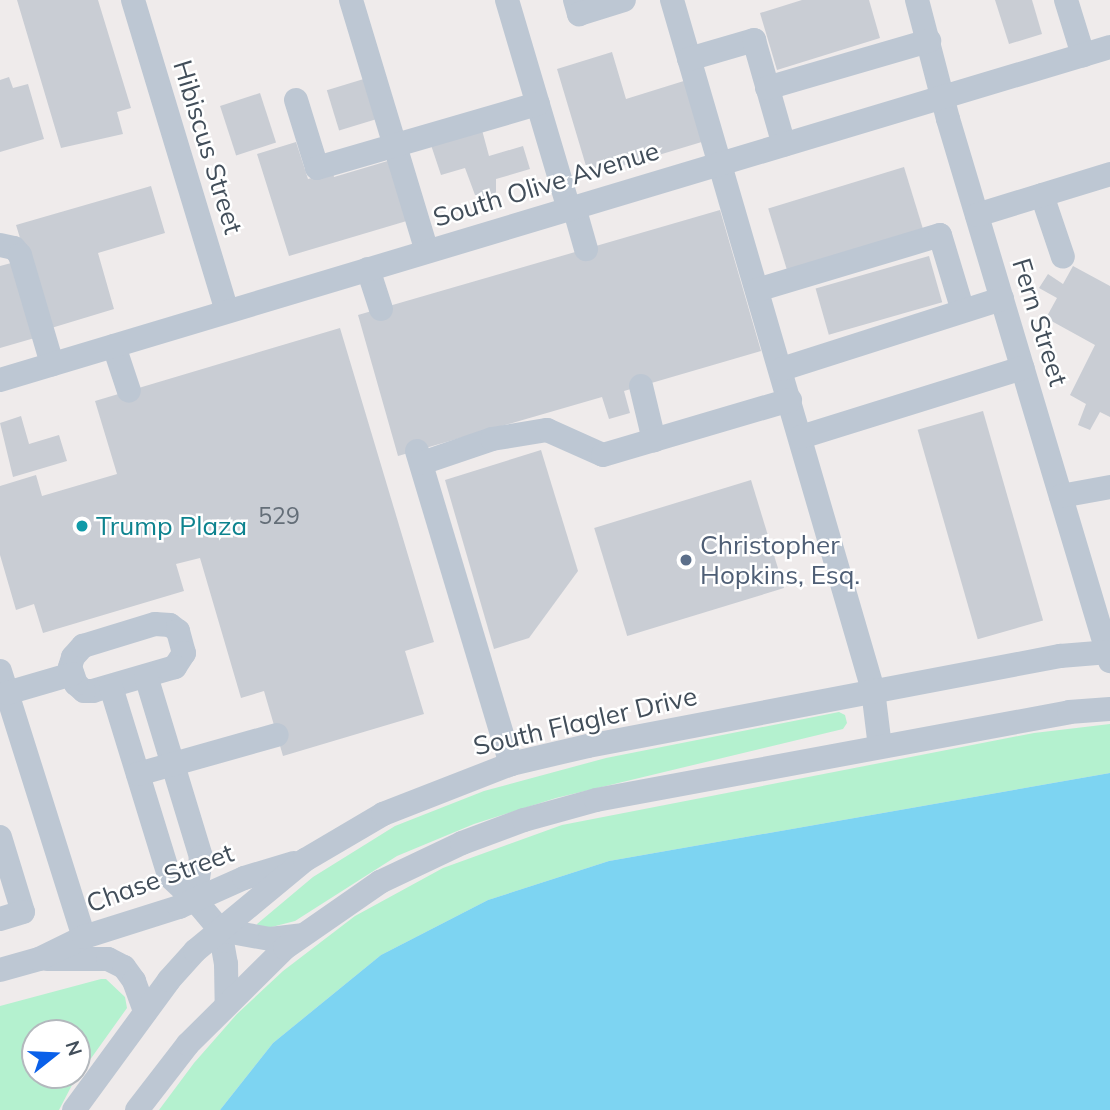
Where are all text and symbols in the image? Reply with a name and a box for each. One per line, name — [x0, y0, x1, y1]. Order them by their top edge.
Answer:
street label: Hibiscus Street — [167, 56, 249, 238]
street label: South Olive Avenue — [429, 135, 663, 233]
street label: Fern Street — [1006, 255, 1074, 389]
house number: 529 — [258, 502, 300, 530]
place label: Trump Plaza — [96, 510, 247, 542]
marker: Trump Plaza — [74, 518, 90, 534]
place label: Christopher Hopkins, Esq. — [700, 529, 860, 590]
marker: Christopher Hopkins, Esq. — [678, 552, 694, 568]
street label: South Flagler Drive — [470, 680, 700, 762]
street label: Chase Street — [82, 837, 238, 919]
north arrow — [21, 1019, 91, 1089]
text: N — [60, 1038, 88, 1059]

